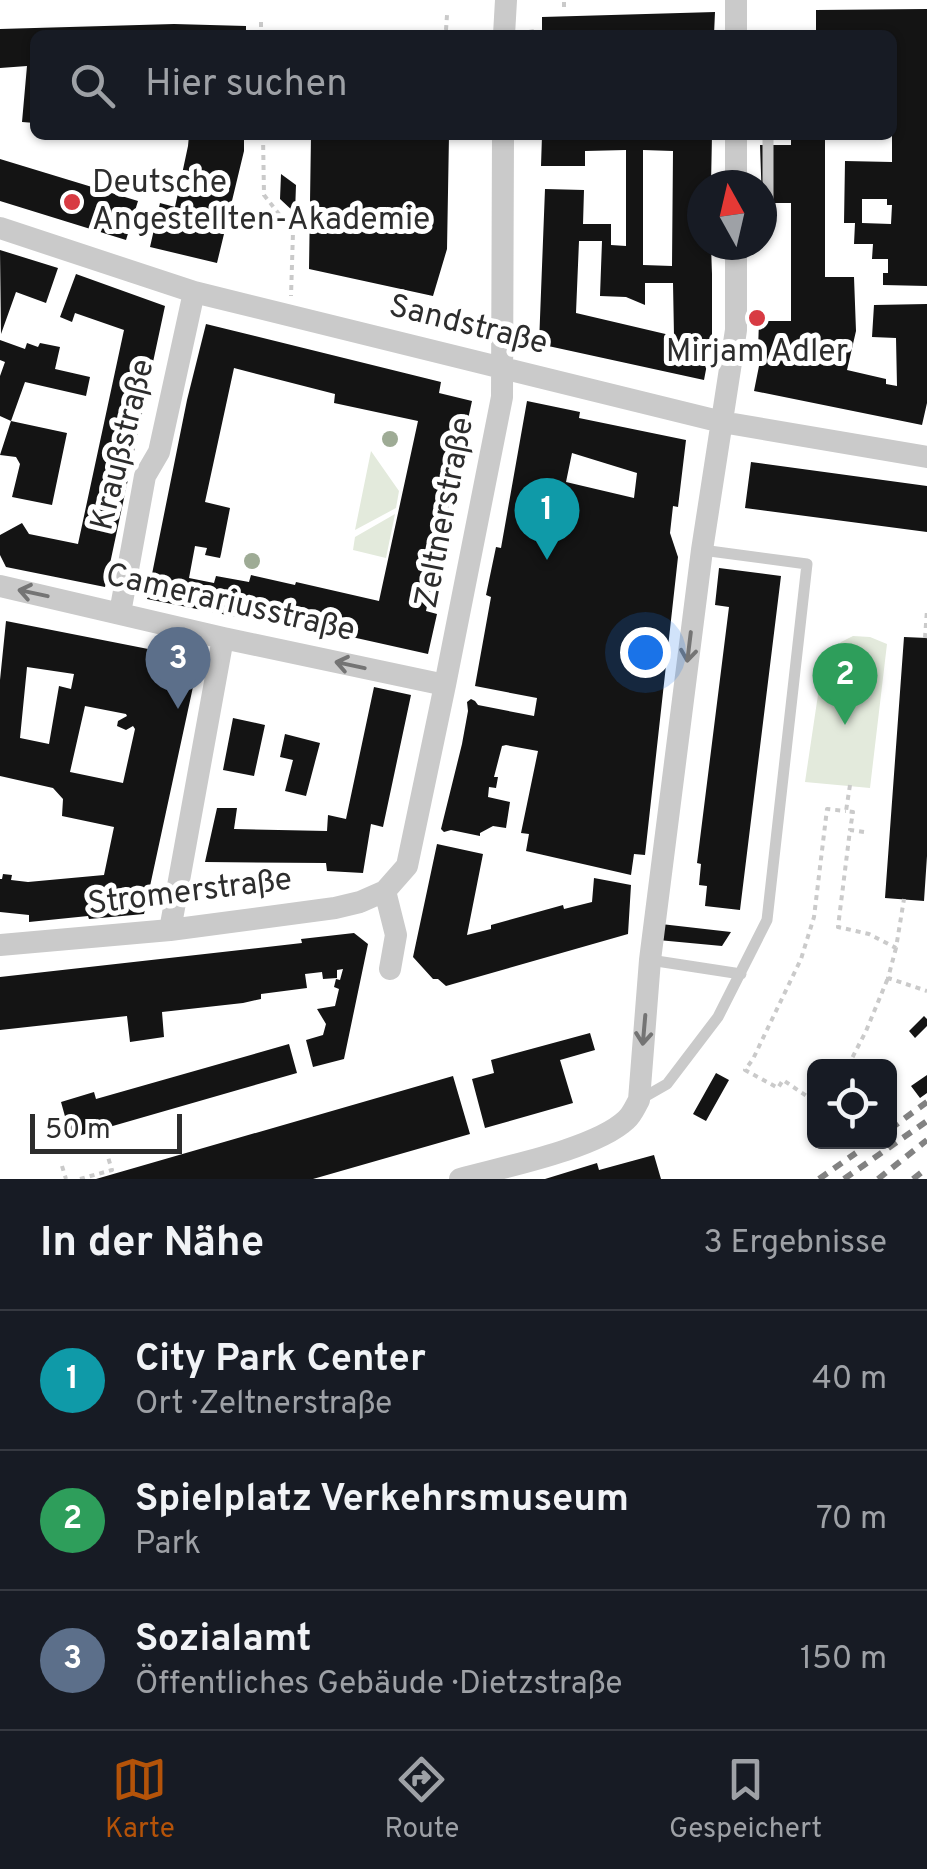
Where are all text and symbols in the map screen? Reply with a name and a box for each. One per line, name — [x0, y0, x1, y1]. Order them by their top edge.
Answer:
search box — [30, 30, 897, 140]
icon: search — [65, 58, 120, 113]
text: Hier suchen — [145, 61, 348, 110]
place label: Deutsche Angestellten-Akademie — [92, 164, 430, 241]
north arrow — [687, 170, 777, 260]
marker: Deutsche Angestellten-Akademie — [61, 191, 83, 213]
street label: Sandstraße — [385, 287, 551, 365]
marker: Mirjam Adler — [746, 307, 768, 329]
place label: Mirjam Adler — [666, 333, 848, 373]
street label: Kraußstraße — [83, 355, 165, 535]
street label: Zeltnerstraße — [408, 414, 484, 612]
pin: 1 — [514, 478, 580, 560]
street label: Camerariusstraße — [101, 556, 359, 652]
one-way arrow — [18, 582, 50, 601]
pin: 3 — [146, 626, 210, 709]
your location — [620, 627, 671, 678]
one-way arrow — [680, 630, 698, 663]
pin: 2 — [812, 642, 878, 725]
one-way arrow — [335, 655, 367, 673]
street label: Stromerstraße — [86, 861, 294, 925]
one-way arrow — [635, 1014, 654, 1046]
map controls — [807, 1059, 897, 1149]
button: locate — [807, 1059, 897, 1149]
scale bar — [30, 1109, 182, 1154]
text: 50 m — [45, 1113, 111, 1149]
text: In der Nähe — [40, 1218, 264, 1271]
text: 3 Ergebnisse — [704, 1224, 887, 1264]
text: City Park Center — [135, 1336, 426, 1385]
text: 1 — [66, 1360, 79, 1400]
text: 40 m — [812, 1360, 887, 1400]
text: Ort · Zeltnerstraße — [135, 1385, 392, 1425]
text: Spielplatz Verkehrsmuseum — [135, 1476, 629, 1525]
text: 2 — [63, 1500, 82, 1540]
text: 70 m — [816, 1500, 887, 1540]
text: Park — [135, 1525, 201, 1565]
text: Sozialamt — [135, 1616, 311, 1665]
text: 3 — [63, 1640, 82, 1680]
text: 150 m — [800, 1640, 887, 1680]
text: Öffentliches Gebäude · Dietzstraße — [135, 1665, 623, 1705]
tab: Karte — [105, 1752, 175, 1848]
tab: Route — [385, 1752, 459, 1848]
tab: Gespeichert — [669, 1752, 822, 1848]

